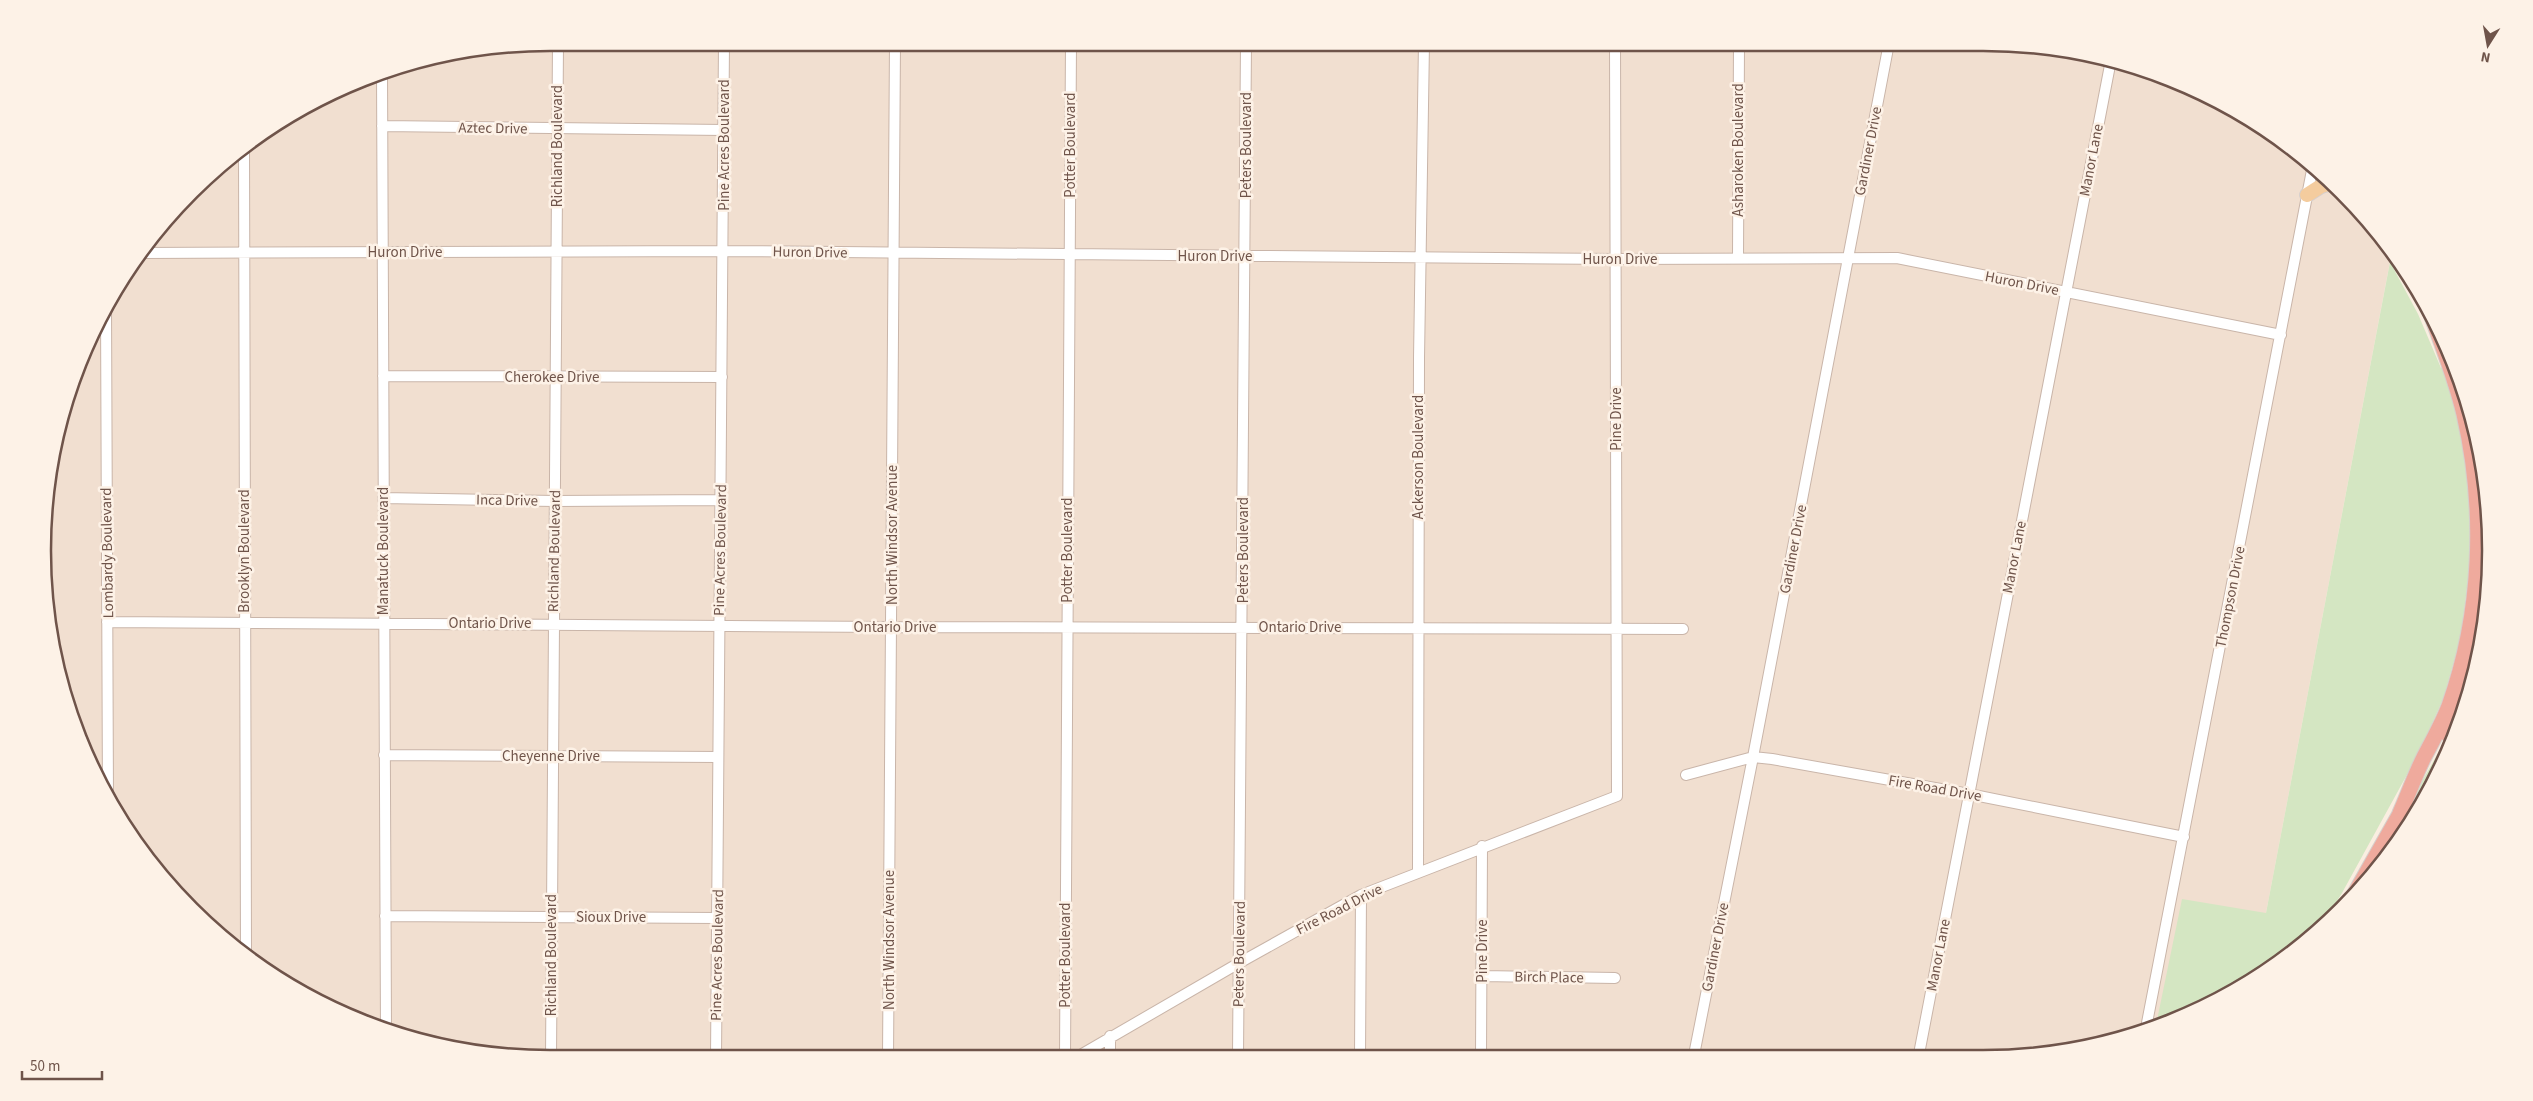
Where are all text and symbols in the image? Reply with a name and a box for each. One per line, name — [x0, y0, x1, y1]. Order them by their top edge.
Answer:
north arrow — [2463, 20, 2513, 70]
text: N — [2479, 46, 2492, 67]
street label: Pine Acres Boulevard — [714, 79, 735, 211]
street label: Asharoken Boulevard — [1728, 83, 1749, 217]
street label: Richland Boulevard — [547, 85, 568, 207]
street label: Potter Boulevard — [1060, 92, 1081, 198]
street label: Peters Boulevard — [1236, 92, 1257, 198]
street label: Gardiner Drive — [1850, 105, 1887, 197]
street label: Aztec Drive — [458, 117, 528, 140]
street label: Manor Lane — [2074, 122, 2109, 198]
street label: Huron Drive — [772, 241, 848, 264]
street label: Huron Drive — [368, 242, 442, 263]
street label: Huron Drive — [1178, 246, 1252, 267]
street label: Huron Drive — [1583, 249, 1657, 270]
street label: Huron Drive — [1983, 266, 2061, 301]
street label: Cherokee Drive — [505, 367, 599, 388]
street label: Pine Drive — [1606, 387, 1627, 451]
street label: Ackerson Boulevard — [1408, 395, 1429, 519]
street label: North Windsor Avenue — [882, 465, 903, 605]
street label: Pine Acres Boulevard — [709, 484, 732, 616]
street label: Lombardy Boulevard — [96, 487, 119, 619]
street label: Manatuck Boulevard — [373, 487, 394, 615]
street label: Brooklyn Boulevard — [234, 489, 255, 613]
street label: Inca Drive — [476, 489, 538, 512]
street label: Richland Boulevard — [543, 490, 566, 612]
street label: Potter Boulevard — [1057, 497, 1078, 603]
street label: Peters Boulevard — [1233, 497, 1254, 603]
street label: Gardiner Drive — [1775, 503, 1812, 595]
street label: Manor Lane — [1997, 519, 2032, 595]
street label: Thompson Drive — [2210, 544, 2251, 650]
street label: Ontario Drive — [448, 613, 532, 634]
street label: Ontario Drive — [853, 617, 937, 638]
street label: Ontario Drive — [1258, 617, 1342, 638]
street label: Cheyenne Drive — [502, 746, 600, 767]
street label: Fire Road Drive — [1887, 770, 1983, 807]
street label: North Windsor Avenue — [879, 870, 900, 1010]
street label: Fire Road Drive — [1292, 879, 1386, 940]
street label: Pine Acres Boulevard — [706, 889, 729, 1021]
street label: Richland Boulevard — [541, 894, 562, 1016]
street label: Peters Boulevard — [1228, 901, 1251, 1007]
street label: Gardiner Drive — [1697, 901, 1734, 993]
street label: Potter Boulevard — [1055, 902, 1076, 1008]
street label: Sioux Drive — [576, 907, 646, 928]
street label: Manor Lane — [1921, 917, 1956, 993]
street label: Pine Drive — [1472, 919, 1493, 983]
street label: Birch Place — [1514, 966, 1584, 989]
scale bar — [22, 1048, 102, 1080]
text: 50 m — [30, 1056, 60, 1077]

